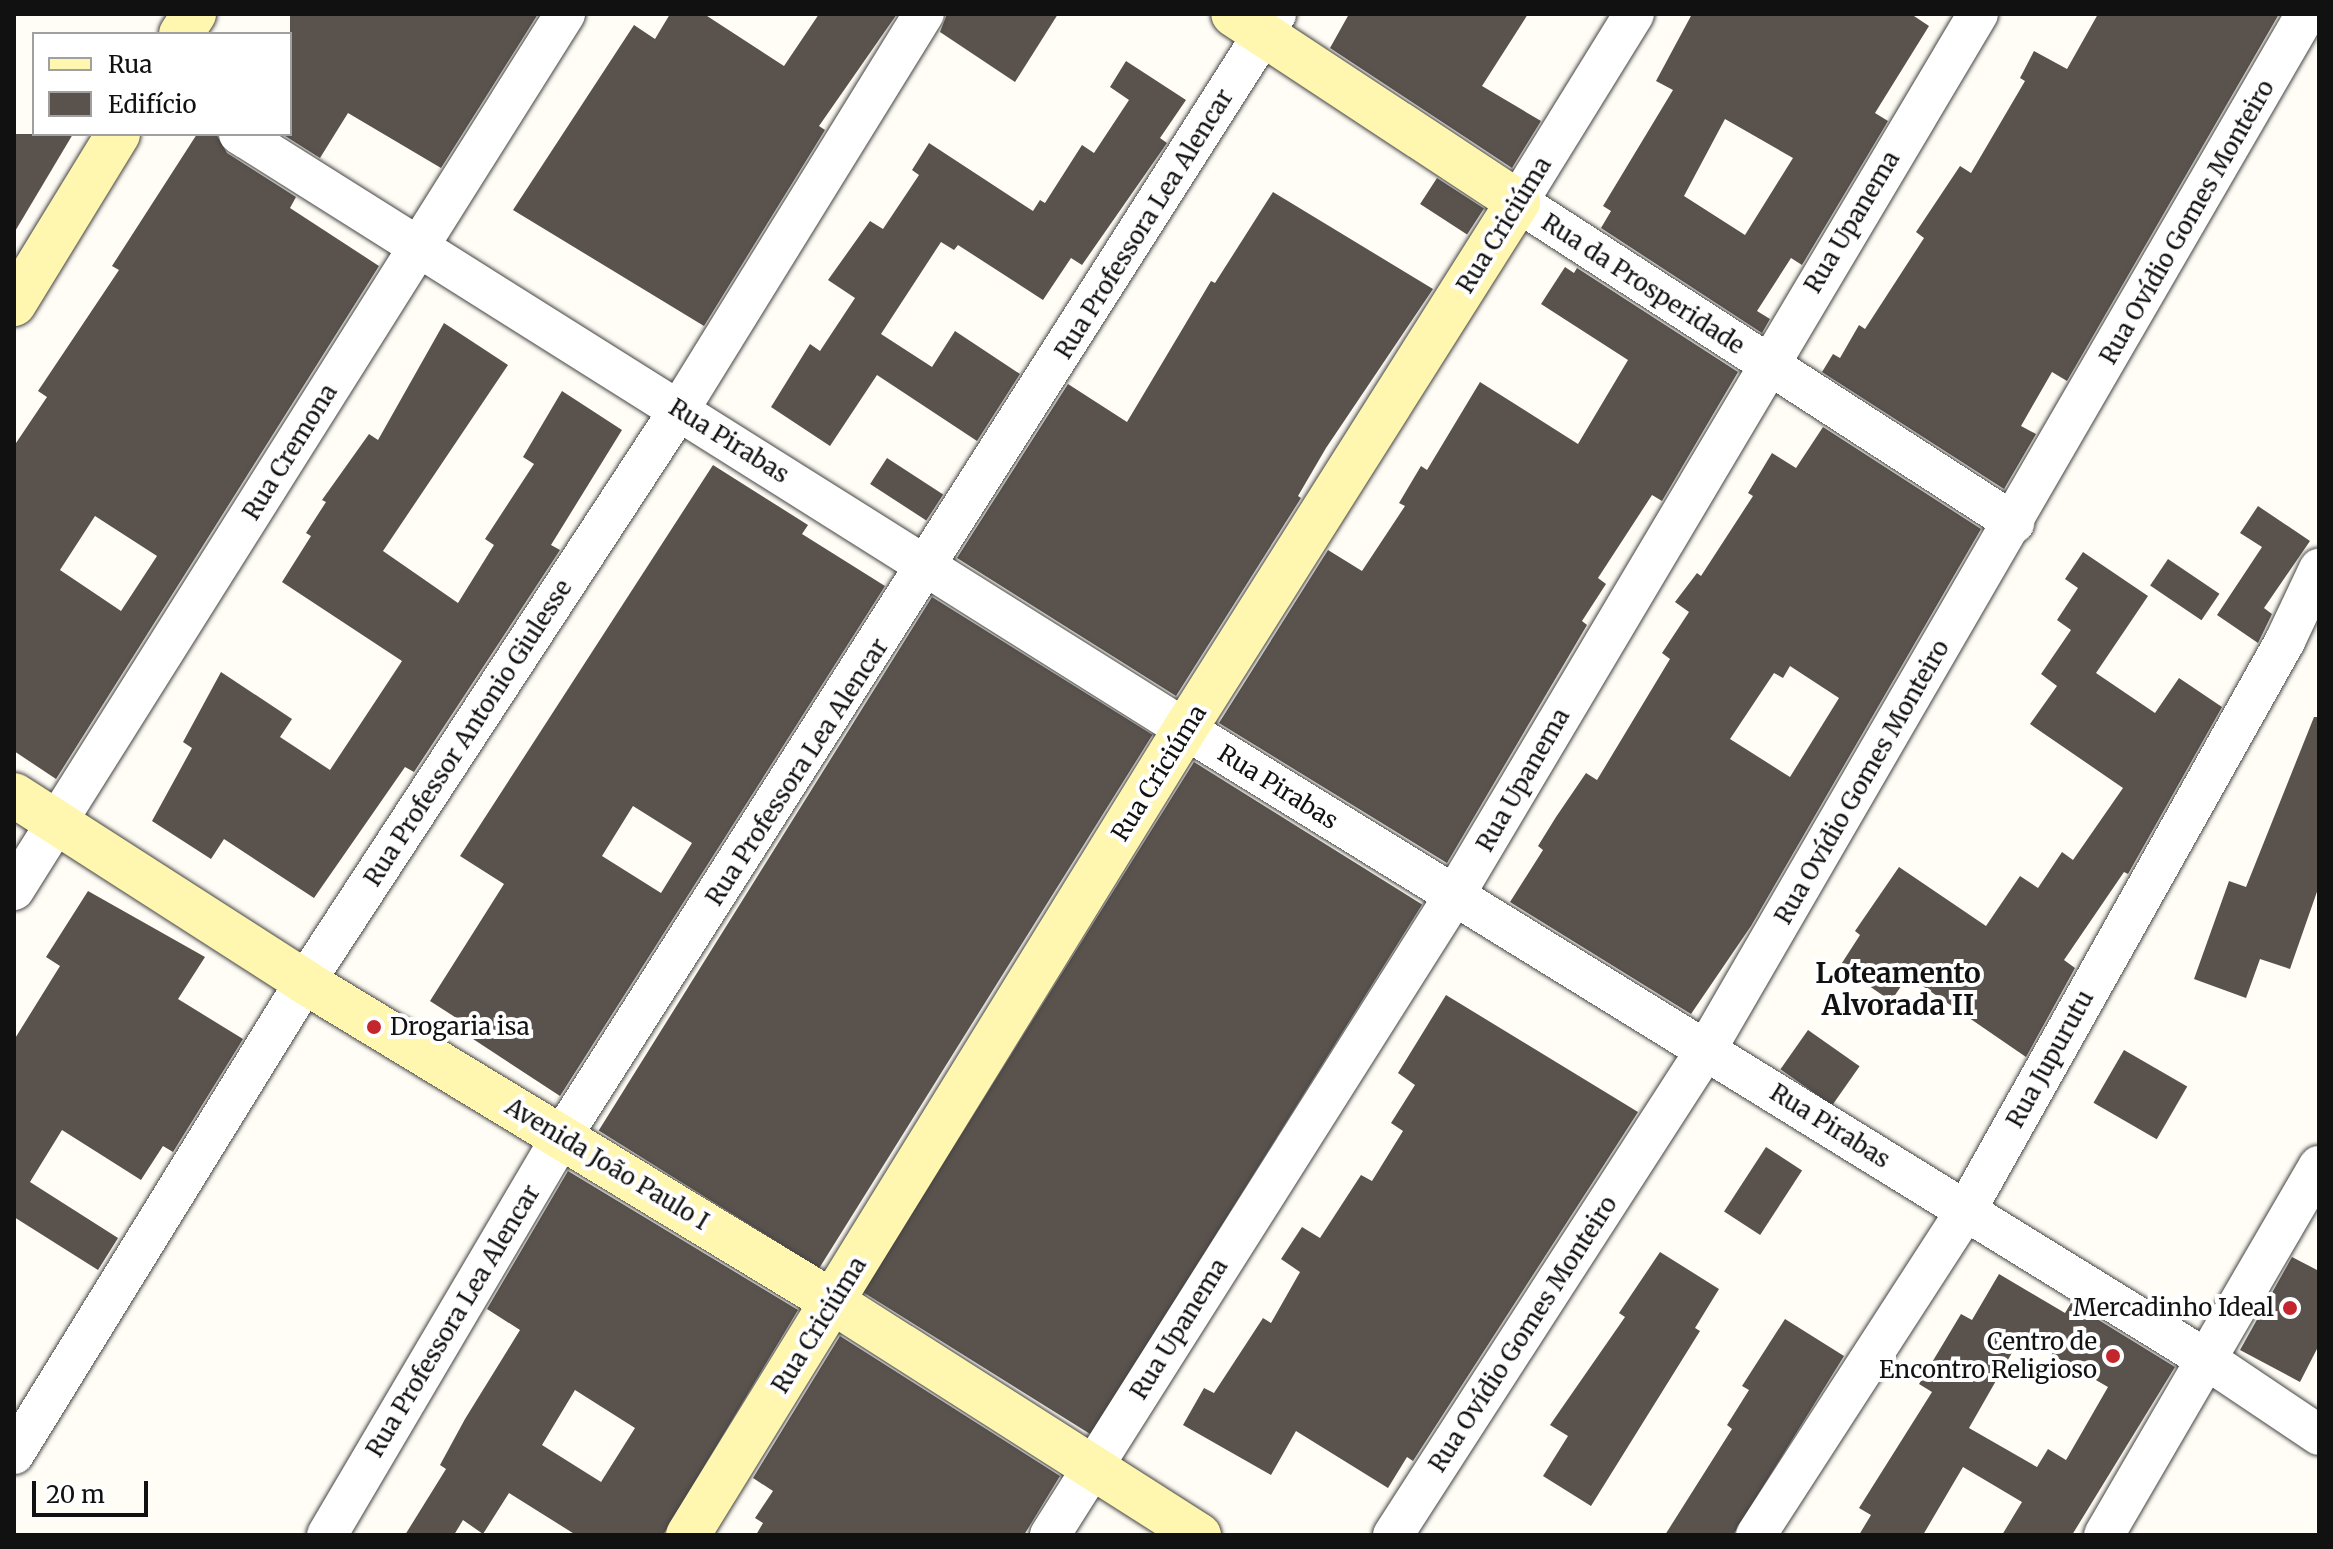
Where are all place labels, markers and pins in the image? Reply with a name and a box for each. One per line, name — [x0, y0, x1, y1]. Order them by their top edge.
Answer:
place label: Drogaria isa — [390, 1013, 530, 1041]
marker: Drogaria isa — [365, 1018, 383, 1036]
place label: Mercadinho Ideal — [2073, 1294, 2274, 1322]
marker: Mercadinho Ideal — [2281, 1299, 2299, 1317]
place label: Centro de Encontro Religioso — [1879, 1328, 2097, 1384]
marker: Centro de Encontro Religioso — [2104, 1347, 2122, 1365]

